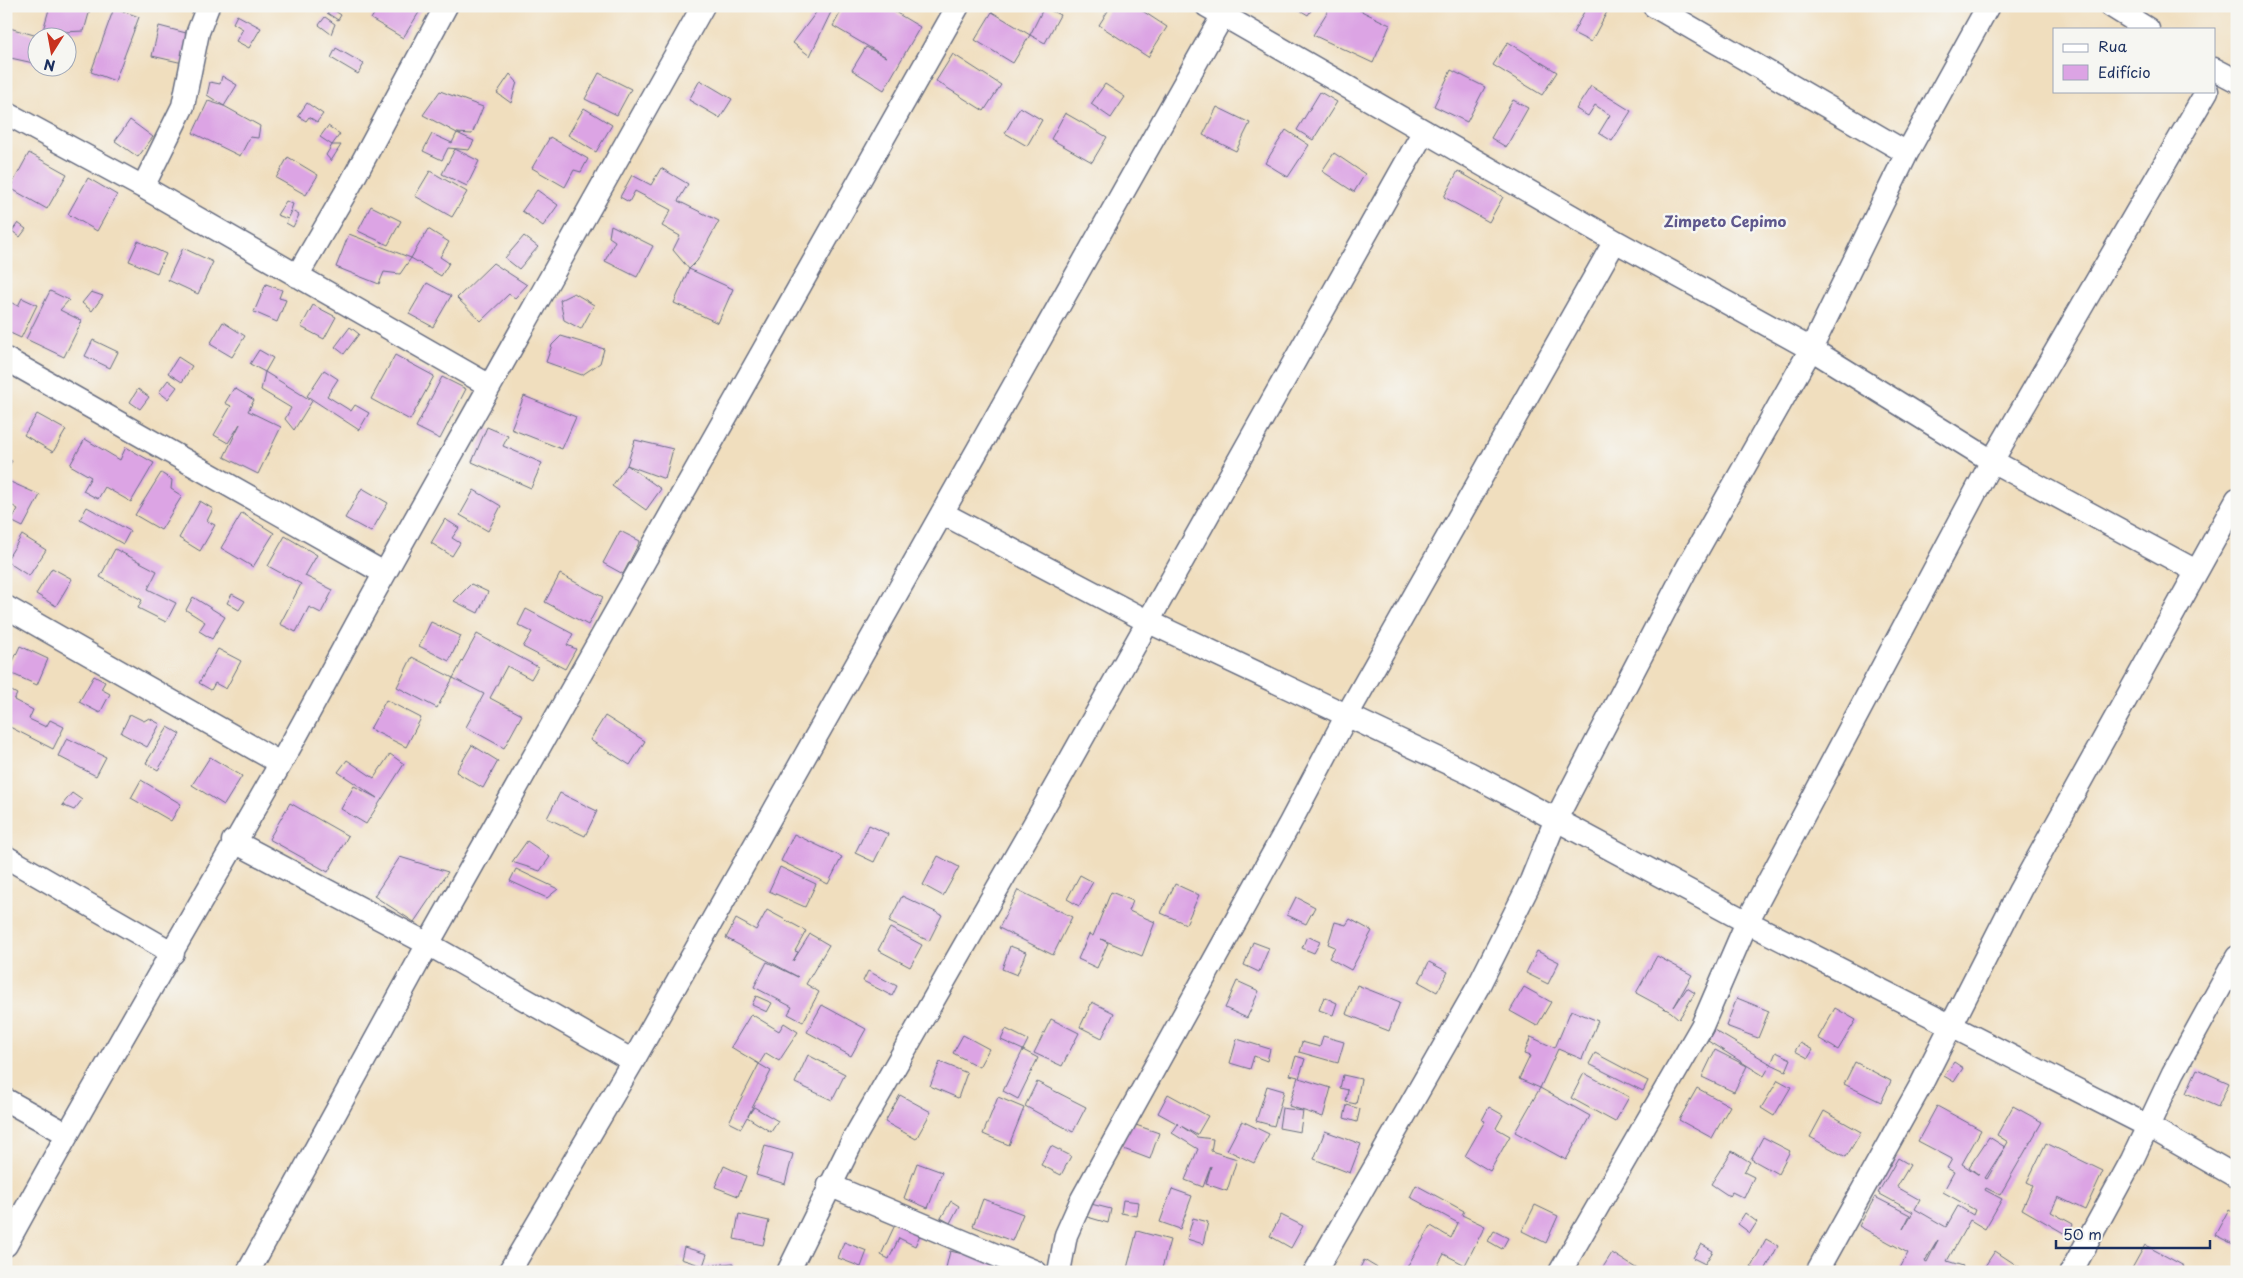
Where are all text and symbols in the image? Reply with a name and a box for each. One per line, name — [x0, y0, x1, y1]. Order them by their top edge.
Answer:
north arrow — [28, 28, 78, 78]
legend — [2053, 28, 2216, 92]
text: Rua — [2098, 34, 2127, 57]
text: N — [42, 54, 57, 77]
text: Edifício — [2098, 60, 2151, 83]
district label: Zimpeto Cepimo — [1664, 209, 1787, 232]
scale bar — [2056, 1218, 2209, 1250]
text: 50 m — [2063, 1222, 2102, 1245]

